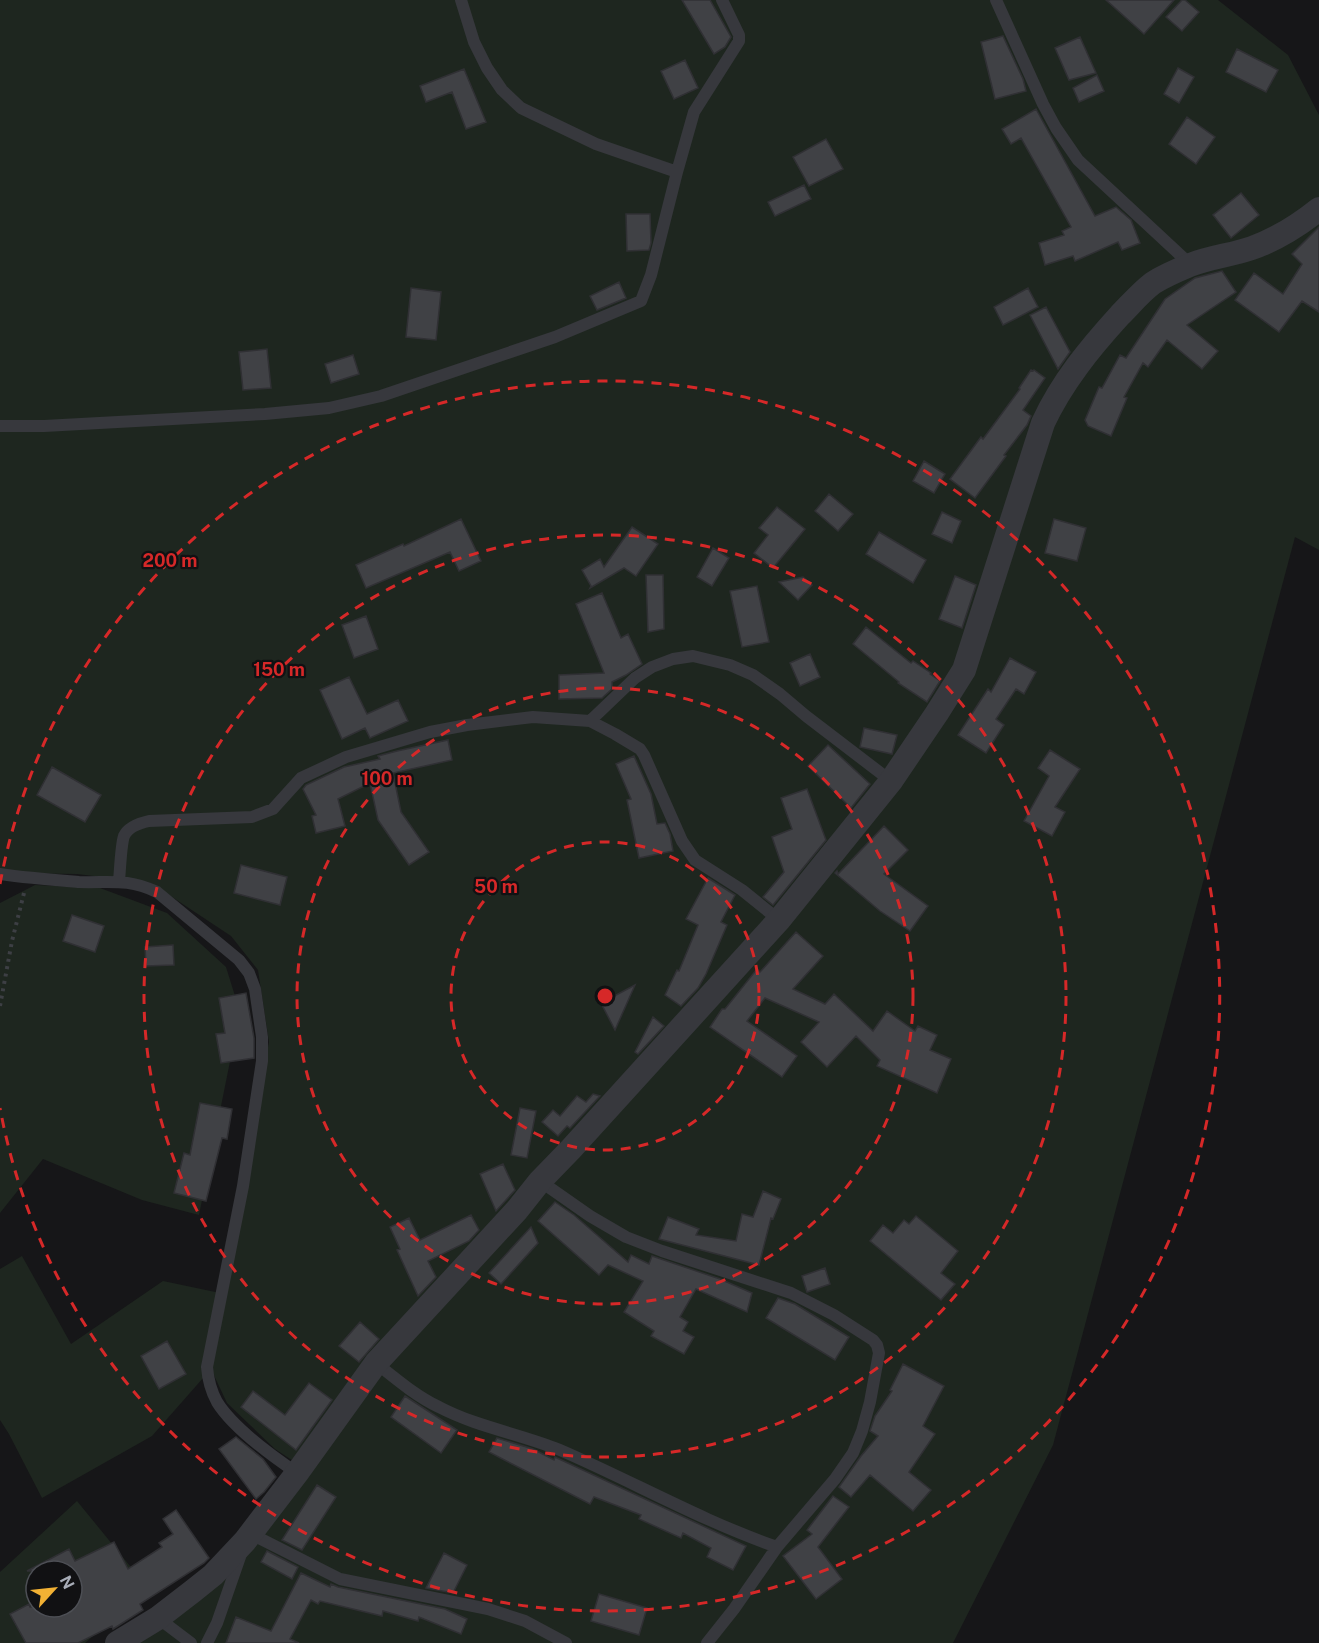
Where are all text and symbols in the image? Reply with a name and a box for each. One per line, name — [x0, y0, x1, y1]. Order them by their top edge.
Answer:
text: 200 m — [143, 550, 197, 571]
text: 150 m — [253, 659, 305, 680]
text: 100 m — [361, 768, 413, 789]
text: 50 m — [474, 876, 518, 897]
centre of rings — [595, 986, 615, 1006]
north arrow — [24, 1559, 84, 1619]
text: N — [56, 1573, 78, 1592]

